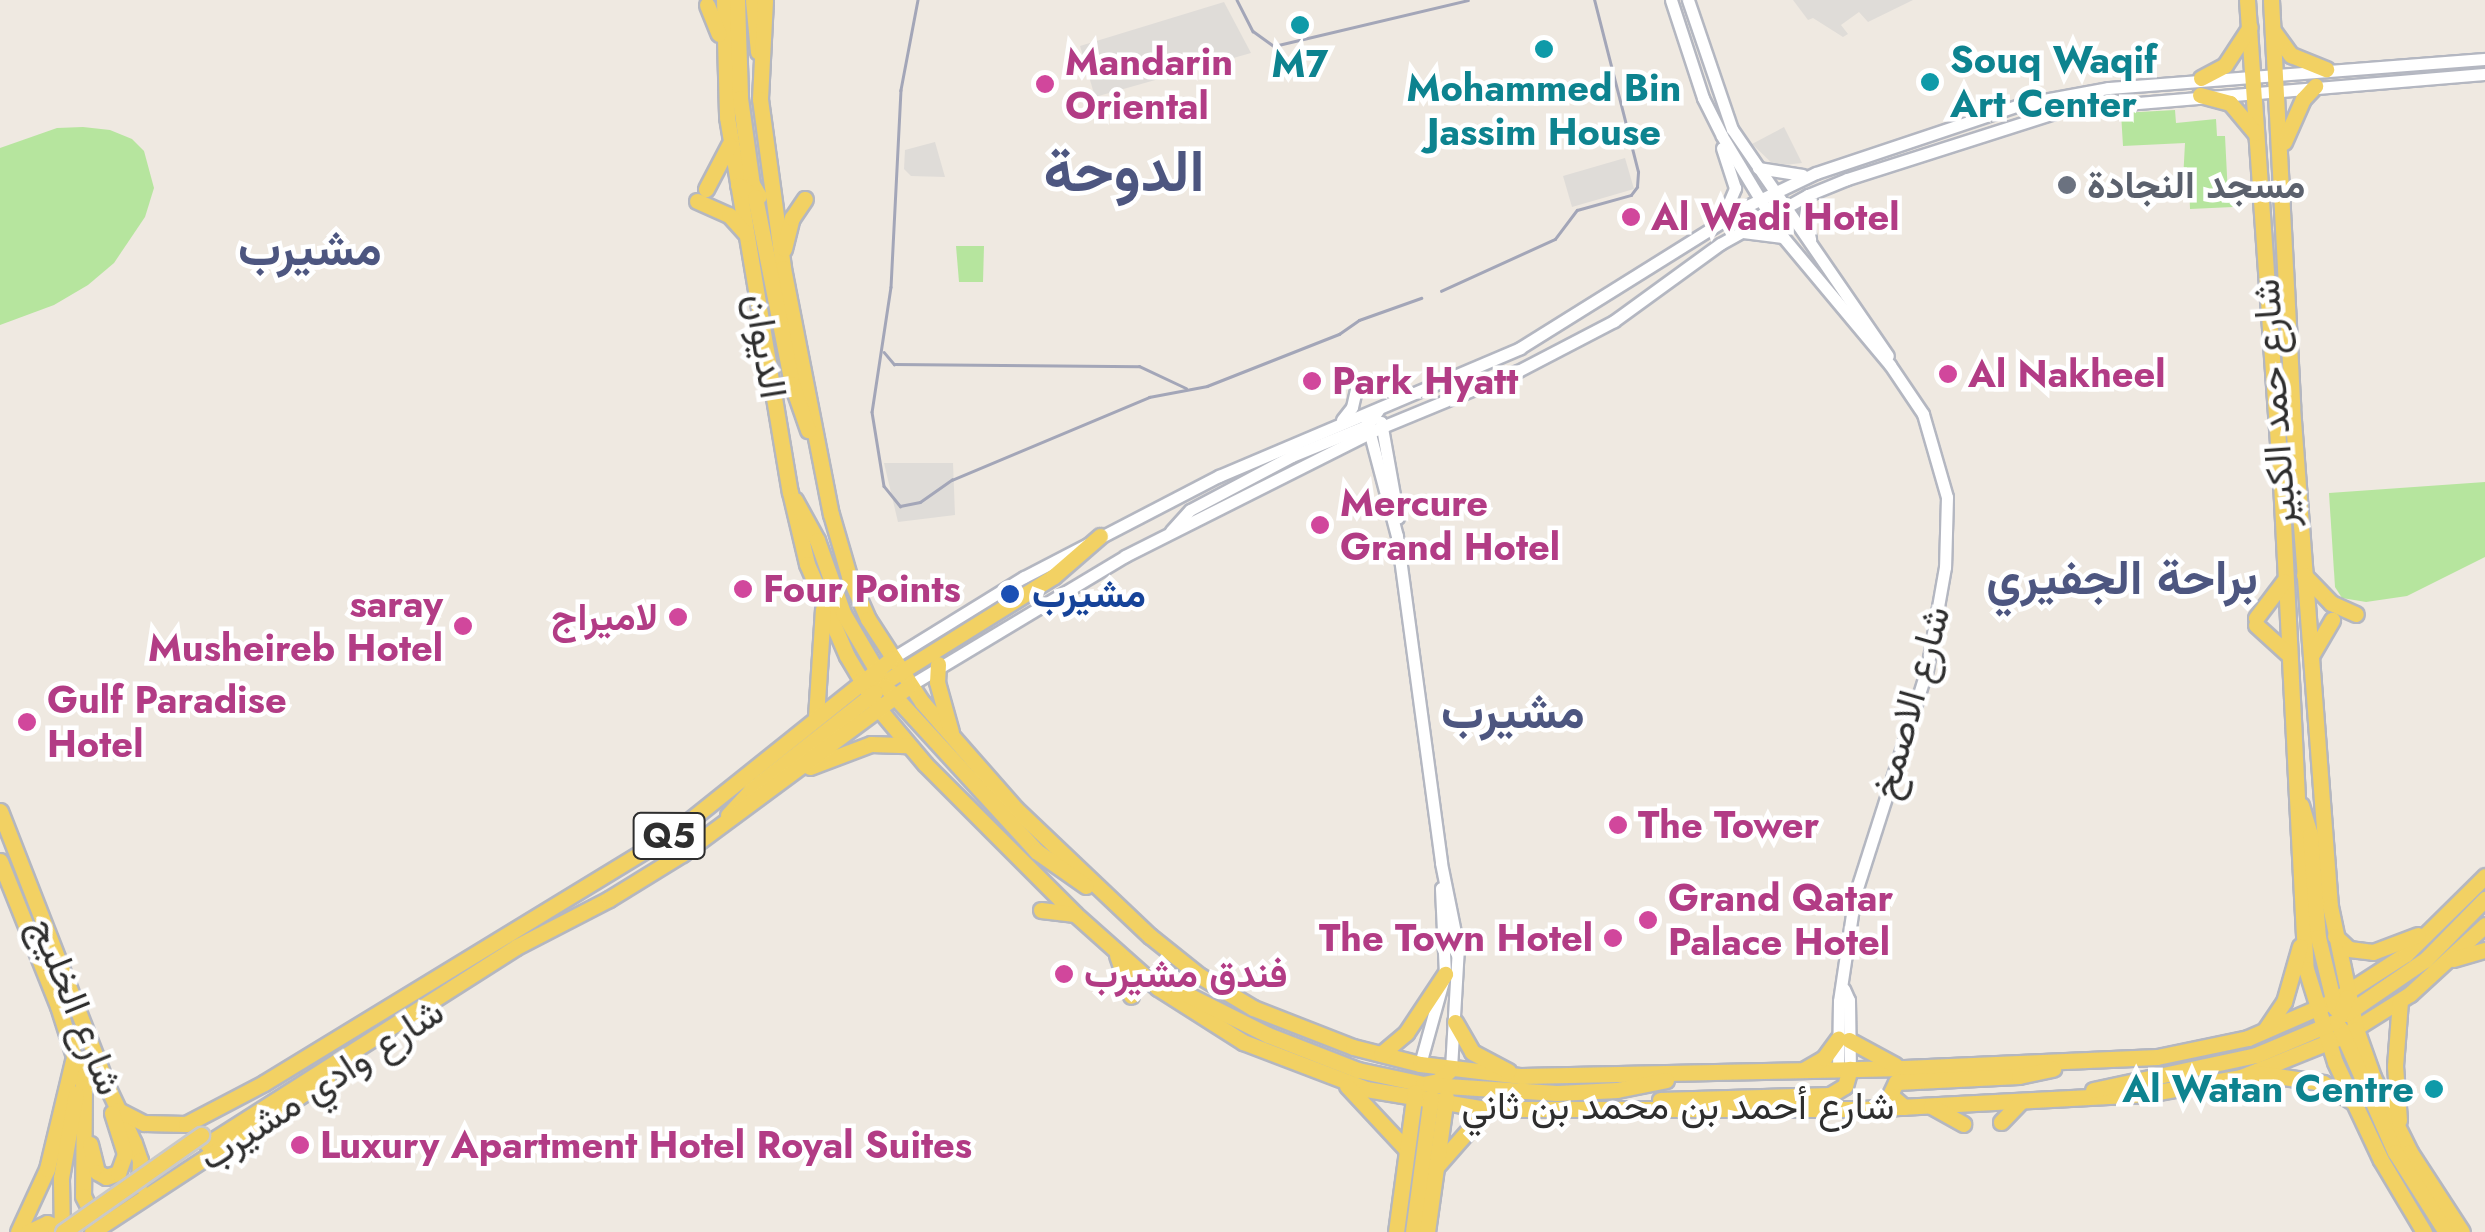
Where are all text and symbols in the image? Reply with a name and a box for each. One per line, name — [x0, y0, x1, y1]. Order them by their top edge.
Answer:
marker: M7 — [1289, 14, 1311, 36]
place label: Souq Waqif Art Center — [1950, 37, 2157, 126]
marker: Mohammed Bin Jassim House — [1533, 38, 1555, 60]
place label: Mandarin Oriental — [1065, 39, 1233, 128]
place label: M7 — [1272, 41, 1328, 87]
place label: Mohammed Bin Jassim House — [1407, 65, 1681, 154]
marker: Souq Waqif Art Center — [1919, 71, 1941, 93]
marker: Mandarin Oriental — [1034, 73, 1056, 95]
district label: الدوحة — [1043, 136, 1205, 206]
place label: مسجد النجادة — [2087, 162, 2305, 208]
marker: مسجد النجادة — [2056, 174, 2078, 196]
place label: Al Wadi Hotel — [1651, 194, 1899, 240]
marker: Al Wadi Hotel — [1620, 206, 1642, 228]
district label: مشيرب — [238, 220, 382, 278]
street label: شارع حمد الكبير — [2243, 277, 2305, 529]
street label: الديوان — [735, 290, 797, 402]
place label: Al Nakheel — [1968, 351, 2166, 397]
place label: Park Hyatt — [1332, 358, 1518, 404]
marker: Al Nakheel — [1937, 363, 1959, 385]
marker: Park Hyatt — [1301, 370, 1323, 392]
place label: Mercure Grand Hotel — [1340, 480, 1560, 570]
marker: Mercure Grand Hotel — [1309, 514, 1331, 536]
district label: براحة الجفيري — [1986, 549, 2258, 607]
place label: Four Points — [763, 566, 961, 612]
place label: مشيرب — [1032, 571, 1146, 617]
marker: Four Points — [732, 578, 754, 600]
place label: saray Musheireb Hotel — [148, 581, 443, 670]
marker: مشيرب — [997, 581, 1023, 607]
place label: لاميراج — [551, 594, 658, 640]
street label: شارع الاصمخ — [1861, 601, 1959, 803]
marker: لاميراج — [667, 606, 689, 628]
marker: saray Musheireb Hotel — [452, 615, 474, 637]
place label: Gulf Paradise Hotel — [47, 677, 287, 766]
district label: مشيرب — [1441, 683, 1585, 741]
marker: Gulf Paradise Hotel — [16, 711, 38, 733]
place label: The Tower — [1638, 802, 1819, 848]
road number: Q5 — [632, 806, 706, 866]
marker: The Tower — [1607, 814, 1629, 836]
place label: Grand Qatar Palace Hotel — [1668, 875, 1893, 964]
marker: Grand Qatar Palace Hotel — [1637, 909, 1659, 931]
street label: شارع الخليج — [21, 911, 133, 1101]
place label: The Town Hotel — [1319, 915, 1593, 961]
marker: The Town Hotel — [1602, 927, 1624, 949]
place label: فندق مشيرب — [1084, 951, 1287, 997]
marker: فندق مشيرب — [1053, 963, 1075, 985]
street label: شارع وادي مشيرب — [190, 988, 452, 1180]
place label: Al Watan Centre — [2122, 1066, 2414, 1112]
marker: Al Watan Centre — [2423, 1078, 2445, 1100]
street label: شارع أحمد بن محمد بن ثاني — [1461, 1083, 1895, 1129]
place label: Luxury Apartment Hotel Royal Suites — [320, 1122, 972, 1168]
marker: Luxury Apartment Hotel Royal Suites — [289, 1134, 311, 1156]

